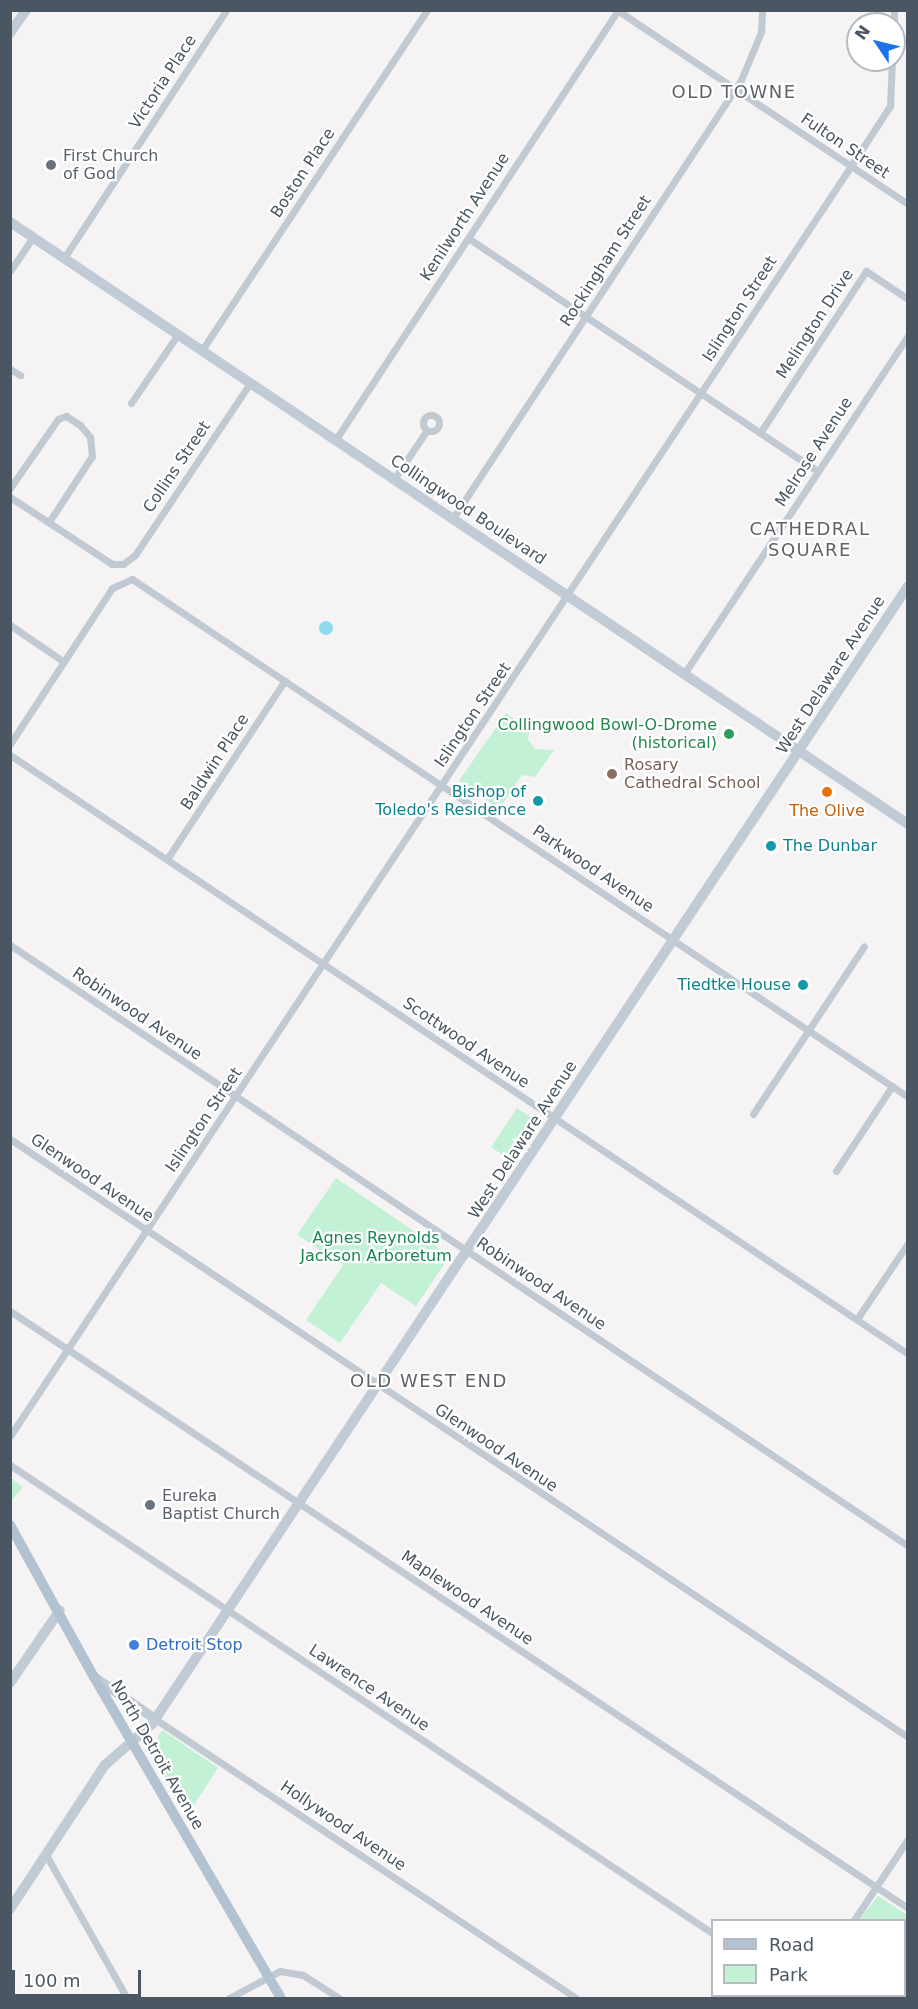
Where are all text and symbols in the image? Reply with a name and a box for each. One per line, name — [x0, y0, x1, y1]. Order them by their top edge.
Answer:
north arrow — [846, 12, 906, 72]
text: N — [851, 22, 874, 43]
street label: Victoria Place — [125, 31, 201, 133]
district label: OLD TOWNE — [671, 81, 797, 103]
street label: Fulton Street — [797, 109, 893, 183]
street label: Boston Place — [267, 125, 339, 221]
place label: First Church of God — [63, 146, 158, 184]
street label: Kenilworth Avenue — [416, 149, 514, 285]
marker: First Church of God — [44, 158, 58, 172]
street label: Rockingham Street — [556, 192, 656, 330]
street label: Islington Street — [699, 253, 781, 365]
street label: Melington Drive — [772, 266, 858, 382]
street label: Melrose Avenue — [771, 394, 857, 510]
street label: Collins Street — [139, 417, 215, 517]
street label: Collingwood Boulevard — [387, 451, 549, 569]
district label: CATHEDRAL SQUARE — [750, 519, 870, 562]
street label: West Delaware Avenue — [773, 592, 889, 758]
street label: Islington Street — [431, 659, 515, 771]
street label: Baldwin Place — [177, 710, 253, 814]
place label: Collingwood Bowl-O-Drome (historical) — [497, 715, 717, 753]
marker: Collingwood Bowl-O-Drome (historical) — [722, 727, 736, 741]
place label: Rosary Cathedral School — [624, 755, 760, 793]
marker: Rosary Cathedral School — [605, 767, 619, 781]
place label: Bishop of Toledo's Residence — [375, 782, 526, 820]
marker: The Olive — [820, 785, 834, 799]
marker: Bishop of Toledo's Residence — [531, 794, 545, 808]
place label: The Olive — [789, 801, 865, 821]
street label: Parkwood Avenue — [529, 821, 657, 917]
place label: The Dunbar — [783, 836, 877, 856]
marker: The Dunbar — [764, 839, 778, 853]
street label: Robinwood Avenue — [69, 963, 205, 1065]
place label: Tiedtke House — [677, 975, 791, 995]
marker: Tiedtke House — [796, 978, 810, 992]
street label: Scottwood Avenue — [399, 993, 533, 1093]
street label: West Delaware Avenue — [465, 1057, 581, 1223]
street label: Islington Street — [162, 1064, 246, 1176]
street label: Glenwood Avenue — [27, 1130, 157, 1226]
park label: Agnes Reynolds Jackson Arboretum — [300, 1228, 452, 1266]
street label: Robinwood Avenue — [473, 1233, 609, 1335]
district label: OLD WEST END — [350, 1370, 508, 1392]
street label: Glenwood Avenue — [431, 1400, 561, 1496]
place label: Eureka Baptist Church — [162, 1486, 280, 1524]
marker: Eureka Baptist Church — [143, 1498, 157, 1512]
street label: Maplewood Avenue — [397, 1547, 537, 1649]
place label: Detroit Stop — [146, 1635, 243, 1655]
marker: Detroit Stop — [127, 1638, 141, 1652]
street label: Lawrence Avenue — [305, 1641, 433, 1735]
street label: North Detroit Avenue — [106, 1677, 208, 1833]
street label: Hollywood Avenue — [276, 1777, 410, 1875]
legend — [711, 1919, 906, 1997]
text: Road — [769, 1934, 814, 1955]
scale bar — [15, 1958, 144, 1996]
text: Park — [769, 1964, 808, 1985]
text: 100 m — [23, 1970, 81, 1991]

